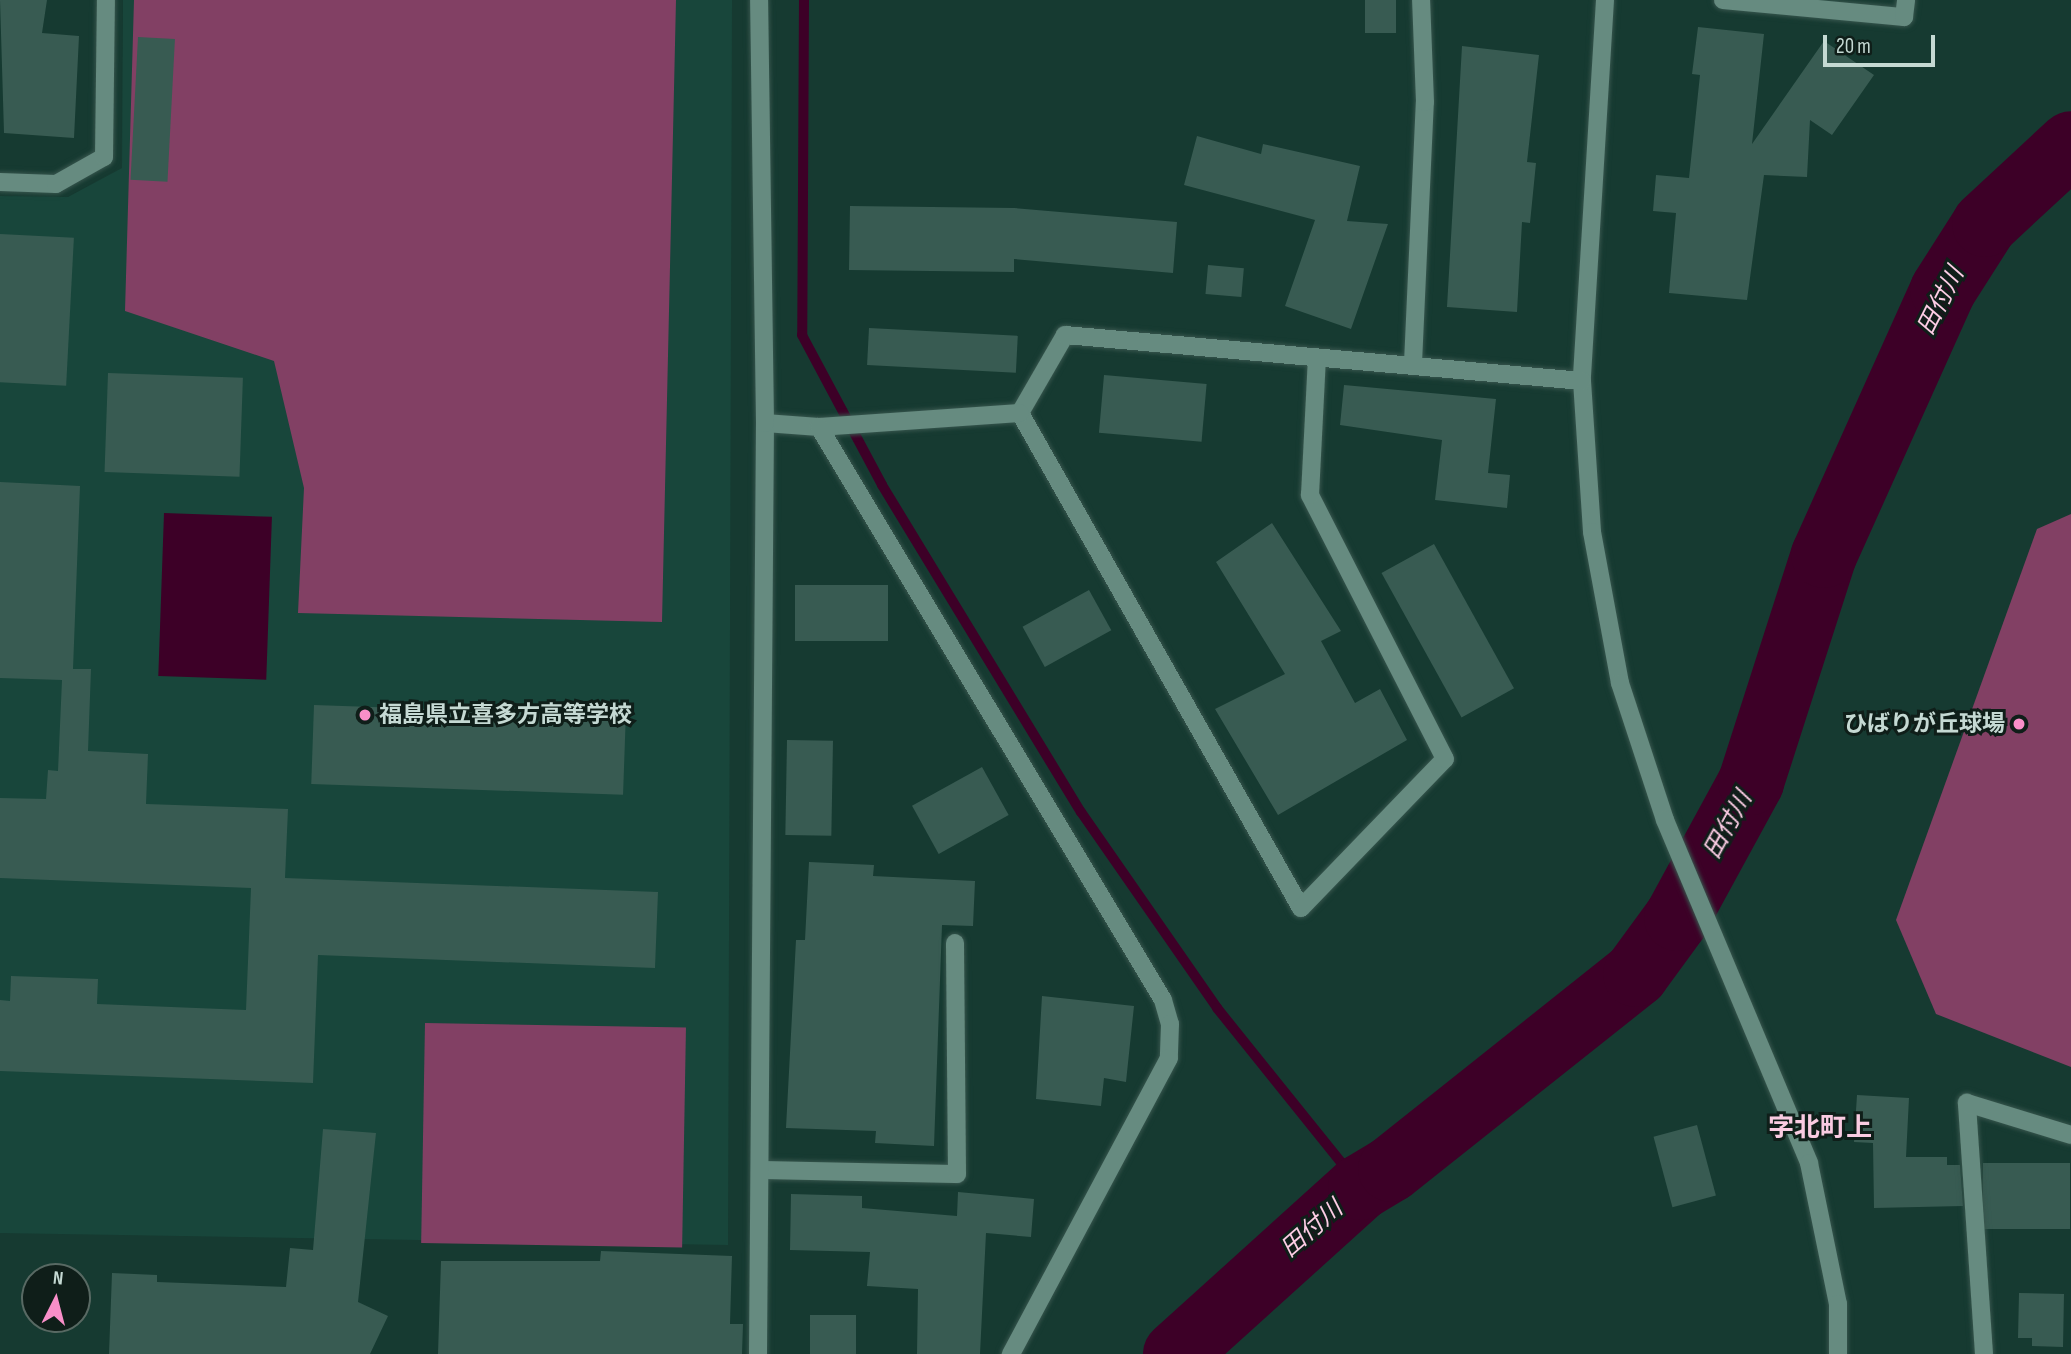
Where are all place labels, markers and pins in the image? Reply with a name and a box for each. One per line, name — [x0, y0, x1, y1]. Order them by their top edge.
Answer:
place label: 福島県立喜多方高等学校 — [379, 701, 632, 729]
marker: 福島県立喜多方高等学校 — [357, 707, 373, 723]
place label: ひばりが丘球場 — [1844, 710, 2005, 738]
marker: ひばりが丘球場 — [2011, 716, 2027, 732]

